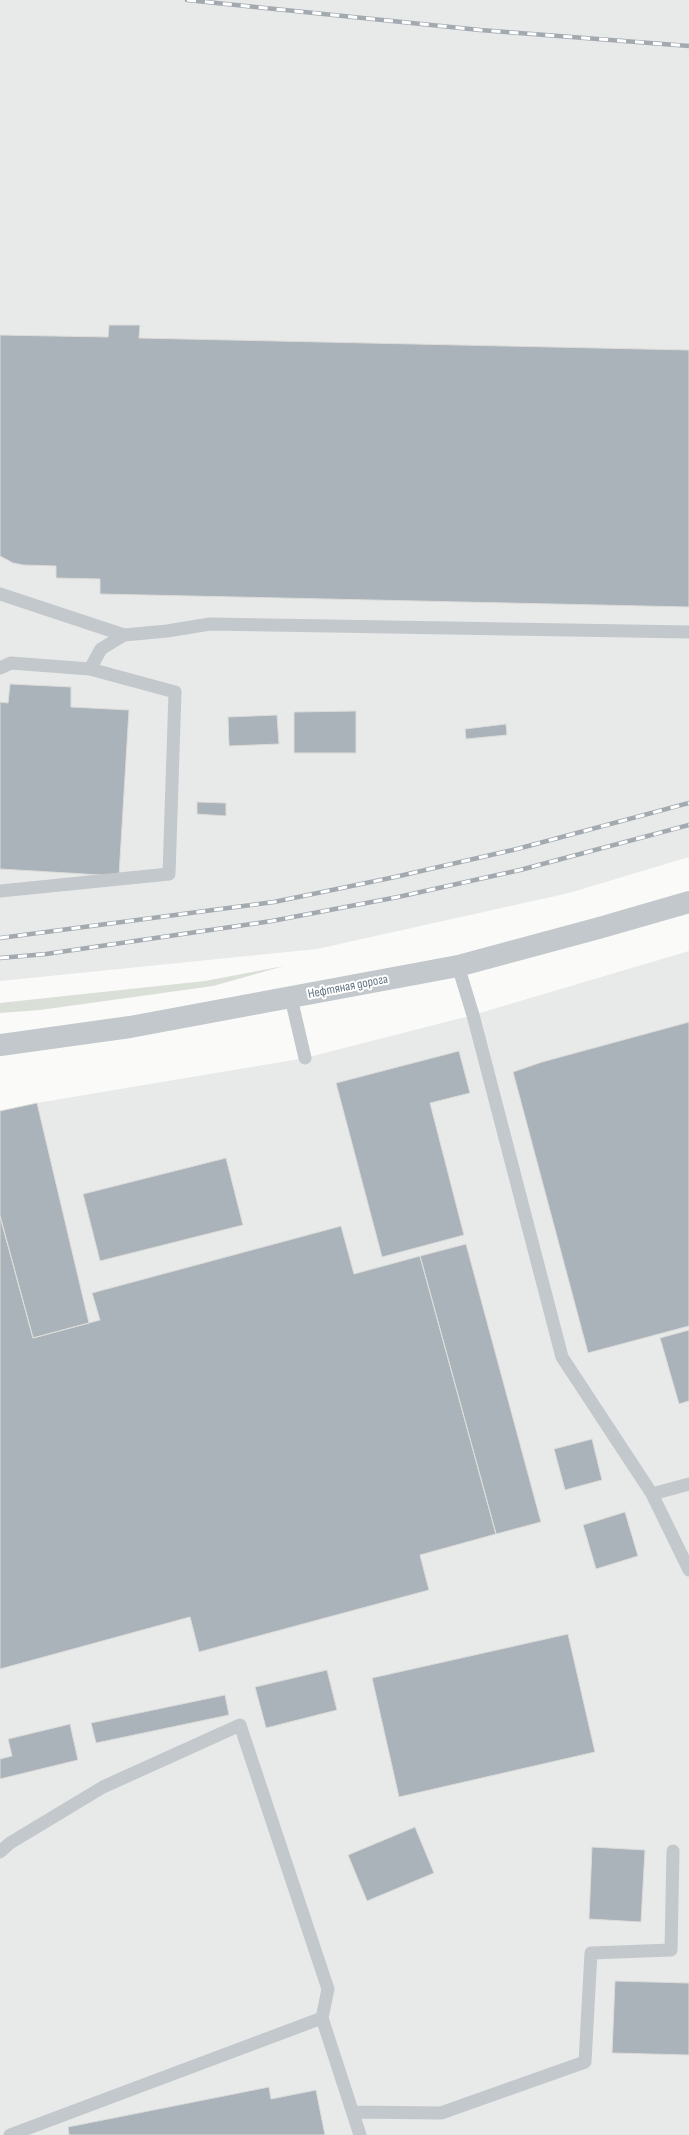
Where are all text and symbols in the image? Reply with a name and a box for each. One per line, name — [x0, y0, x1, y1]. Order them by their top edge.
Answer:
street label: Нефтяная дорога — [307, 972, 389, 1002]

